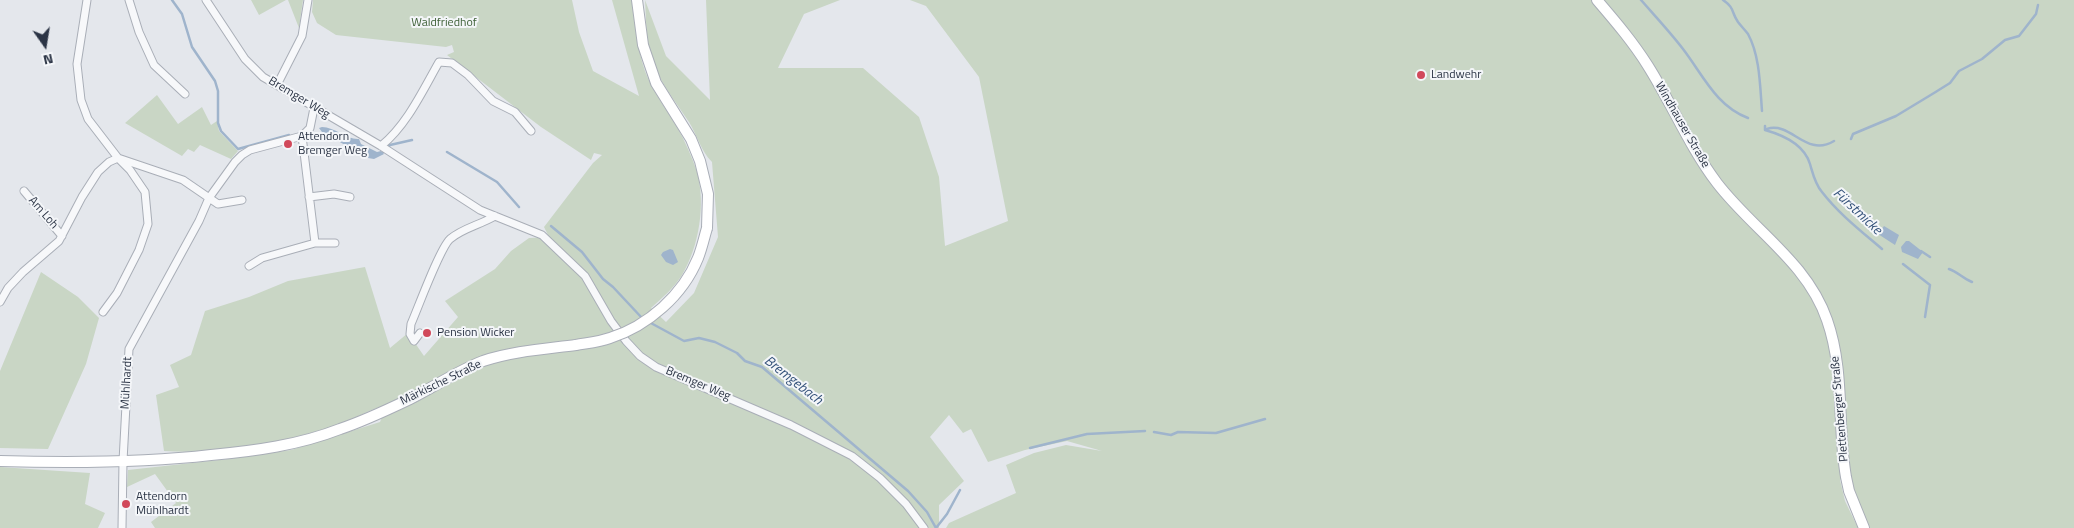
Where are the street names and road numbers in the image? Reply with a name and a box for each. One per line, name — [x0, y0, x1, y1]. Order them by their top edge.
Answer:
street label: Bremger Weg — [266, 74, 332, 122]
street label: Windhauser Straße — [1652, 79, 1712, 171]
street label: Am Loh — [25, 194, 61, 232]
street label: Mühlhardt — [118, 356, 136, 410]
street label: Plettenberger Straße — [1828, 356, 1852, 462]
street label: Märkische Straße — [398, 357, 484, 409]
street label: Bremger Weg — [663, 364, 733, 404]

